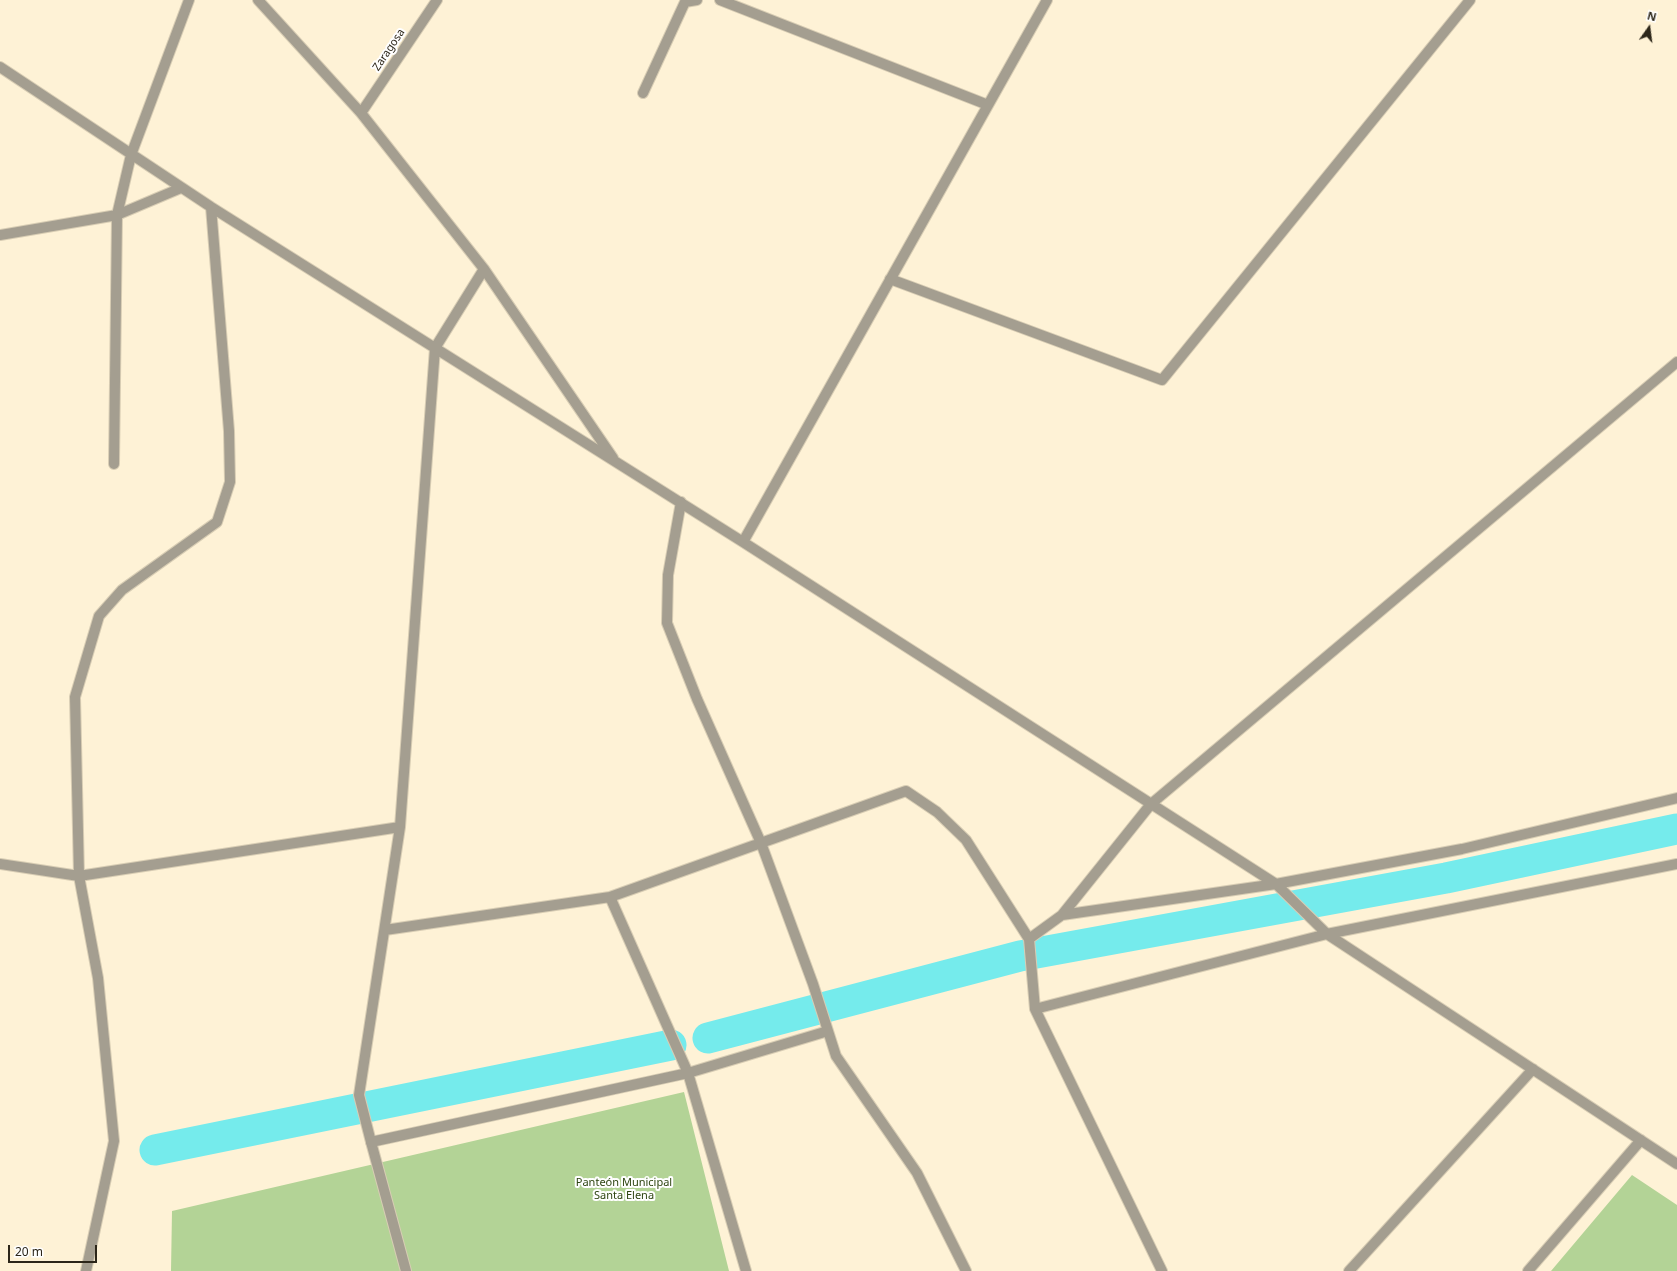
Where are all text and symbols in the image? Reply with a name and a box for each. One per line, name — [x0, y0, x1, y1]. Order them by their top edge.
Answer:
north arrow — [1629, 8, 1669, 48]
text: N — [1646, 8, 1658, 24]
street label: Zaragosa — [370, 26, 408, 74]
park label: Panteón Municipal Santa Elena — [576, 1176, 672, 1202]
scale bar — [10, 1237, 99, 1263]
text: 20 m — [15, 1243, 43, 1260]

